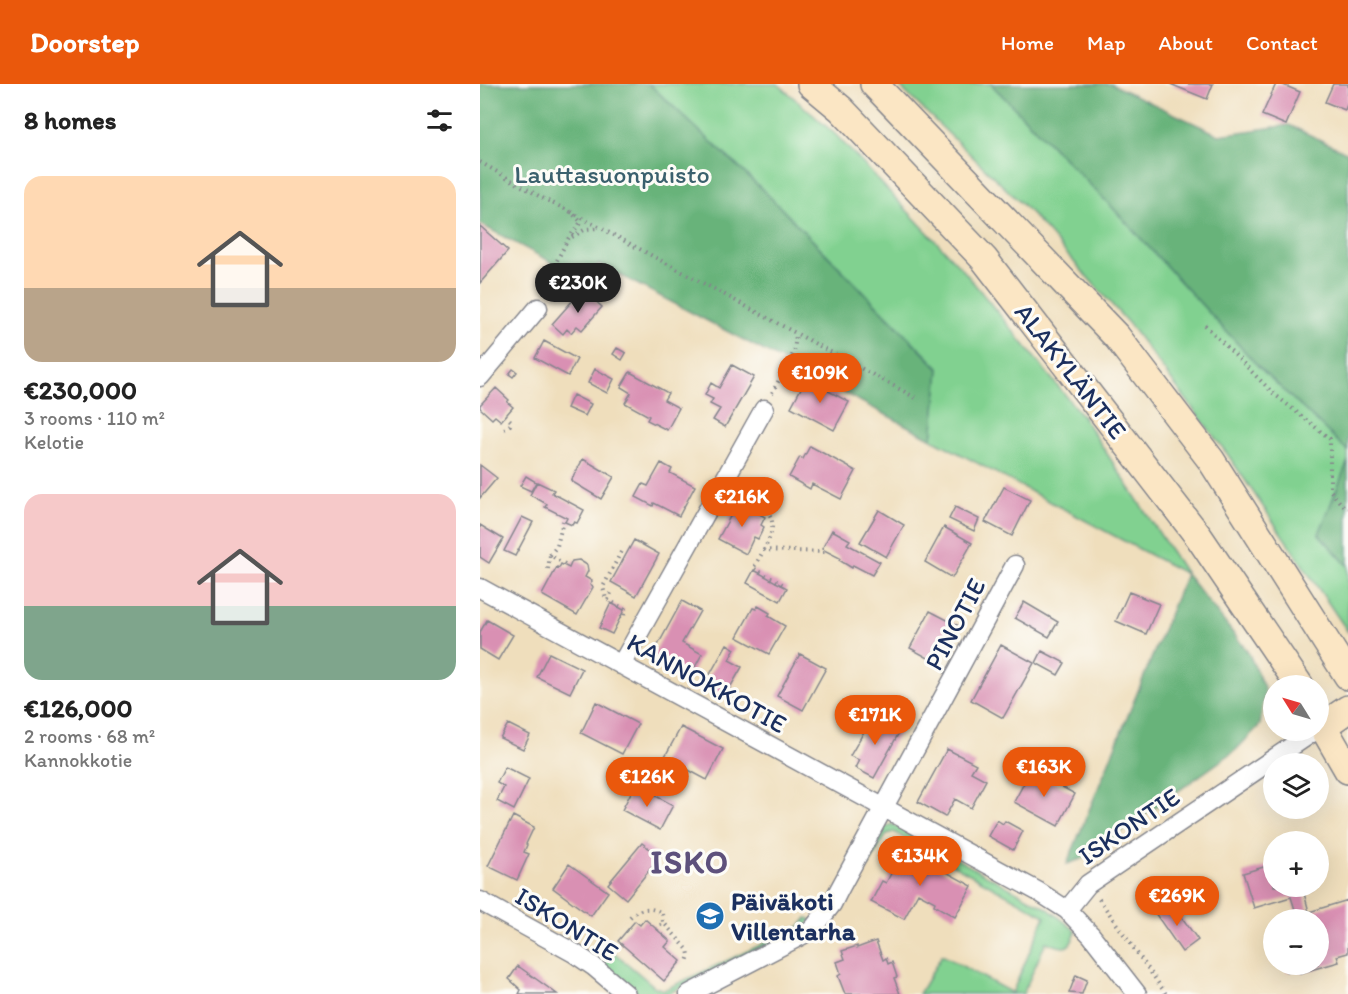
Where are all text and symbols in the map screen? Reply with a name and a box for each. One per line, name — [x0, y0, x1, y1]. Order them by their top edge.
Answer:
text: Doorstep — [30, 25, 140, 59]
text: Home — [1001, 30, 1054, 55]
text: Map — [1087, 30, 1126, 55]
text: About — [1159, 30, 1213, 55]
text: Contact — [1246, 30, 1318, 55]
text: 8 homes — [24, 104, 116, 136]
icon: filters — [423, 104, 456, 137]
park label: Lauttasuonpuisto — [514, 158, 710, 190]
icon: home — [186, 215, 294, 323]
pin: €230K — [536, 263, 620, 314]
text: €230K — [549, 270, 607, 294]
street label: ALAKYLÄNTIE — [1008, 297, 1134, 445]
pin: €109K — [778, 353, 862, 404]
text: €109K — [792, 360, 848, 384]
text: €230,000 — [24, 374, 137, 406]
text: 3 rooms · 110 m² — [24, 406, 165, 430]
text: Kelotie — [24, 430, 84, 454]
pin: €216K — [700, 477, 784, 528]
text: €216K — [715, 484, 769, 508]
icon: home — [186, 533, 294, 641]
street label: PINOTIE — [918, 573, 992, 675]
street label: KANNOKKOTIE — [622, 626, 792, 740]
north arrow — [1263, 675, 1329, 741]
map controls — [1263, 675, 1329, 975]
text: €126,000 — [24, 692, 133, 724]
pin: €171K — [833, 695, 917, 746]
text: €171K — [849, 702, 901, 726]
text: 2 rooms · 68 m² — [24, 724, 155, 748]
pin: €163K — [1002, 747, 1086, 798]
text: Kannokkotie — [24, 748, 132, 772]
button: layers — [1263, 753, 1329, 819]
text: €163K — [1017, 754, 1071, 778]
pin: €126K — [605, 757, 689, 808]
text: €126K — [620, 764, 674, 788]
street label: ISKONTIE — [1072, 780, 1186, 872]
button: + — [1263, 831, 1329, 897]
pin: €134K — [878, 836, 962, 887]
district label: ISKO — [650, 843, 730, 881]
text: €134K — [892, 843, 948, 867]
pin: €269K — [1135, 876, 1219, 927]
street label: ISKONTIE — [510, 880, 624, 968]
text: €269K — [1149, 883, 1205, 907]
place label: Päiväkoti Villentarha — [731, 885, 856, 947]
school or university icon: Päiväkoti Villentarha — [694, 900, 726, 932]
button: − — [1263, 909, 1329, 975]

